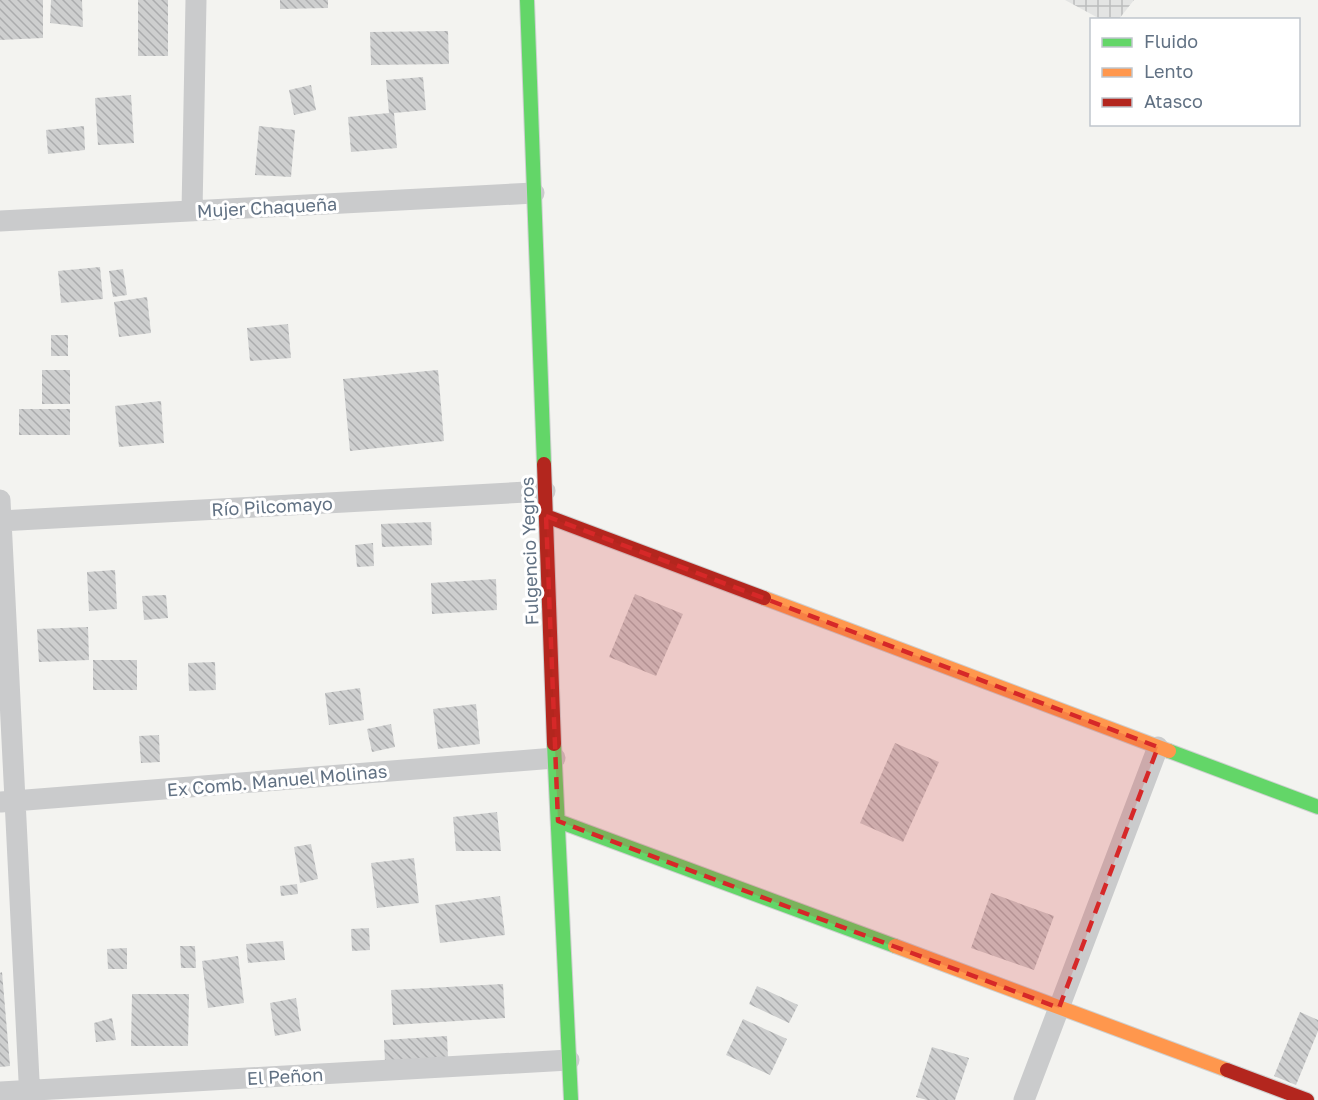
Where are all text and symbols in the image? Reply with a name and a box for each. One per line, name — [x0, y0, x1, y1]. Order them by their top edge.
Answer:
legend — [1090, 18, 1300, 126]
text: Fluido — [1144, 30, 1198, 52]
text: Lento — [1144, 60, 1193, 82]
text: Atasco — [1144, 90, 1203, 112]
street label: Mujer Chaqueña — [196, 192, 338, 222]
street label: Fulgencio Yegros — [515, 476, 543, 626]
street label: Río Pilcomayo — [211, 492, 333, 520]
street label: Ex Comb. Manuel Molinas — [166, 759, 388, 801]
street label: El Peñon — [246, 1063, 324, 1089]

